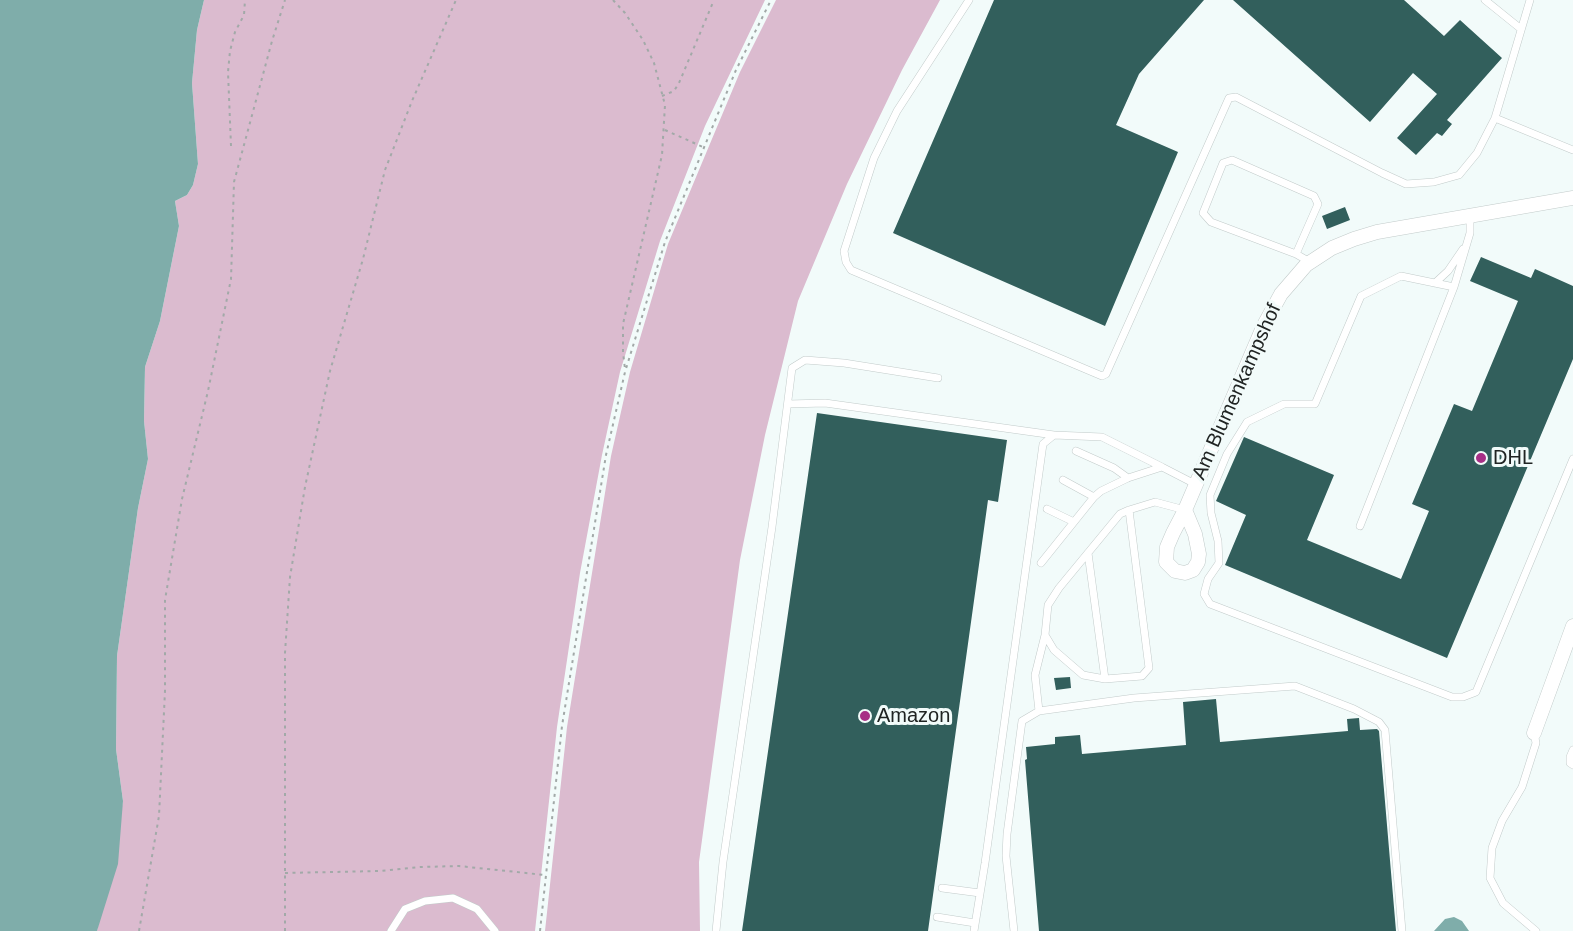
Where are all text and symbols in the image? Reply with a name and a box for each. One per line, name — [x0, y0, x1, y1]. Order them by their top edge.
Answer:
street label: Am Blumenkampshof — [1187, 300, 1287, 484]
place label: DHL — [1493, 446, 1533, 470]
marker: DHL — [1474, 451, 1488, 465]
place label: Amazon — [877, 704, 950, 728]
marker: Amazon — [858, 709, 872, 723]

